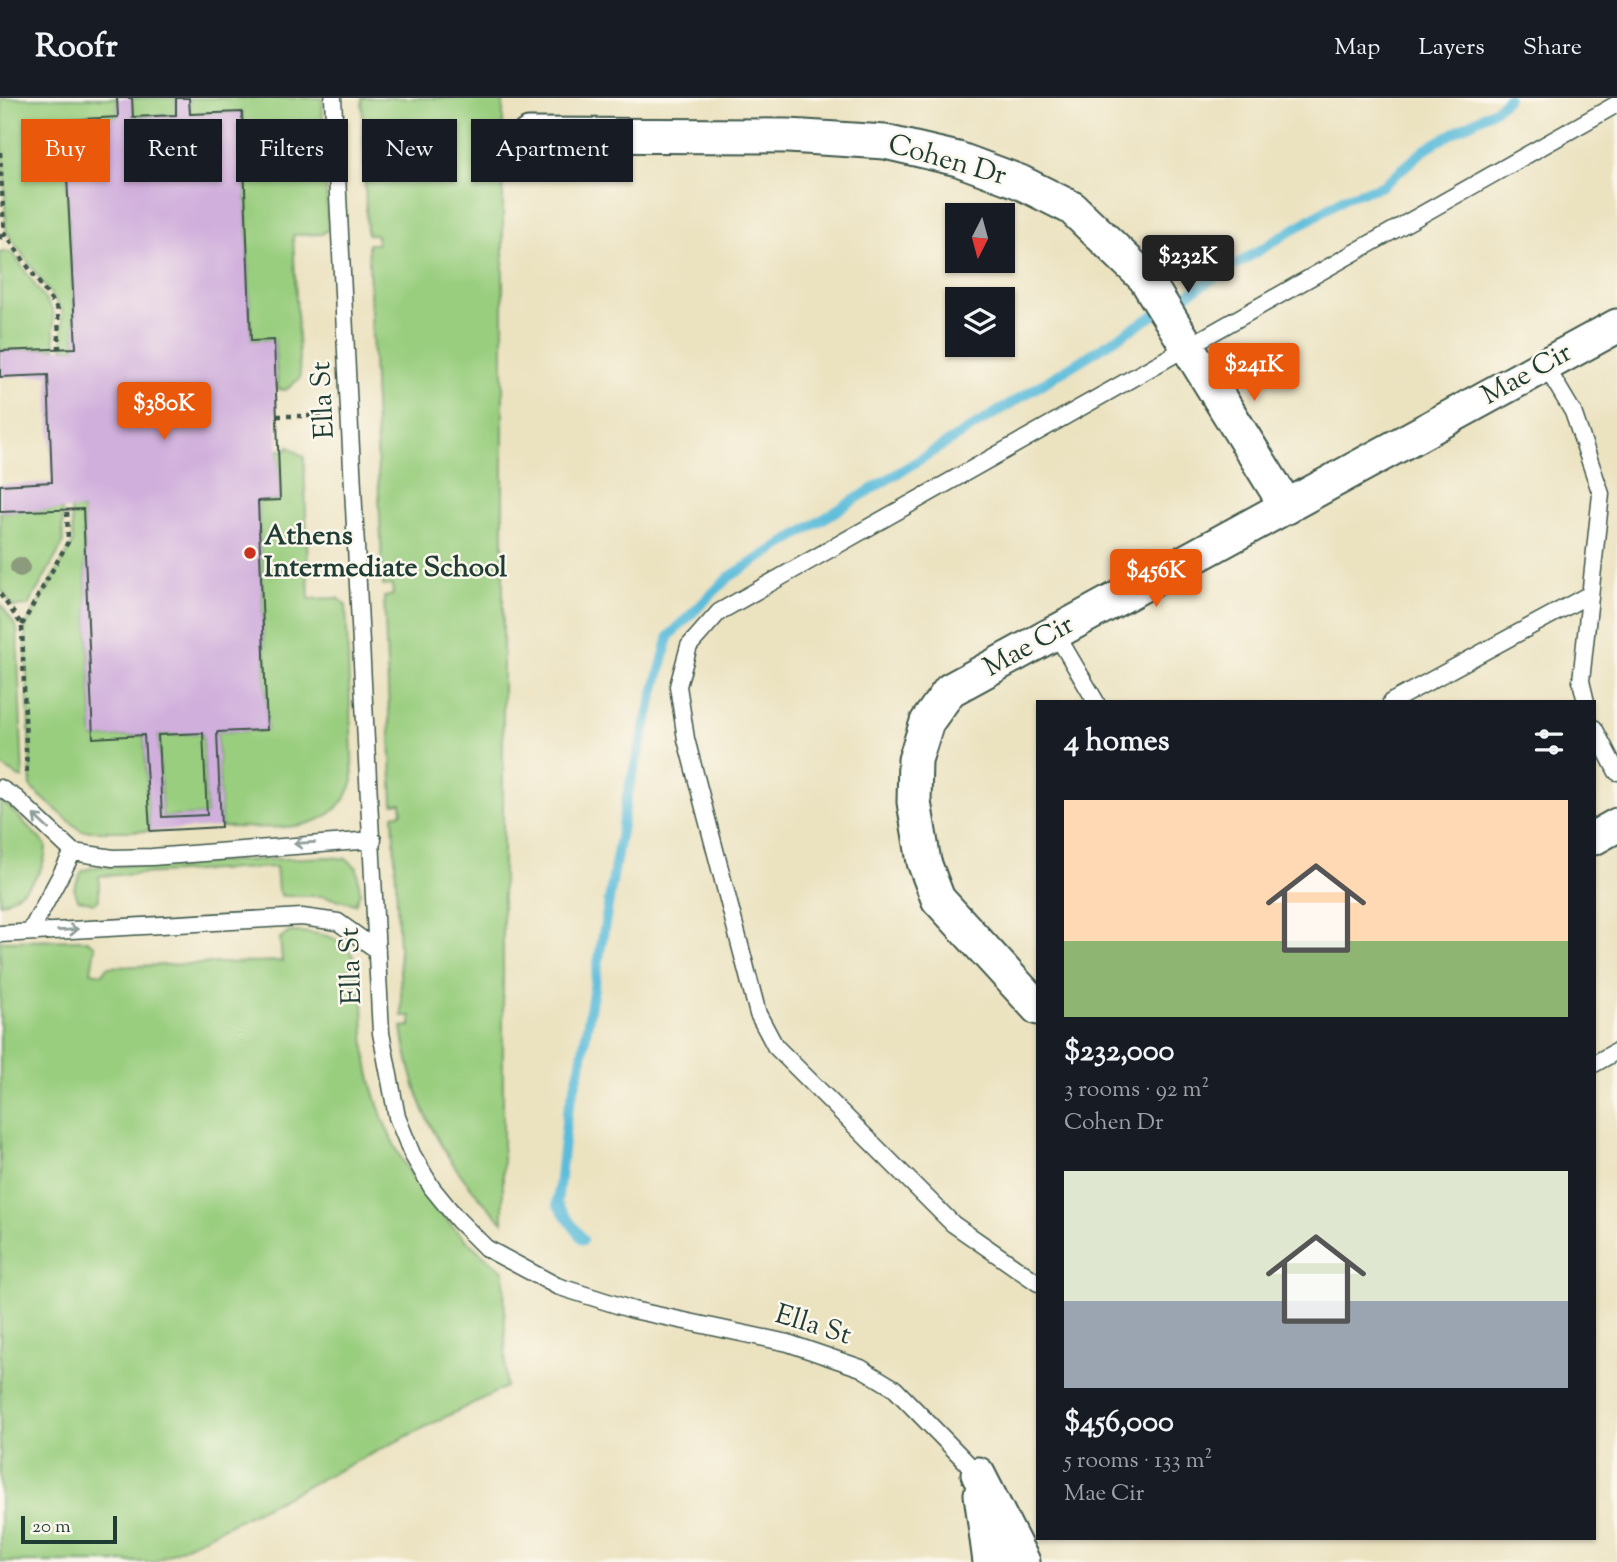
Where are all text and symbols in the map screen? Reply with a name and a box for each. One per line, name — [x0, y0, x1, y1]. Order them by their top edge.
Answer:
text: Roofr — [35, 24, 118, 72]
text: Map — [1334, 31, 1380, 65]
text: Layers — [1418, 31, 1485, 65]
text: Share — [1523, 31, 1582, 65]
chip: Buy — [21, 119, 110, 182]
chip: Rent — [124, 119, 222, 182]
chip: Filters — [236, 119, 348, 182]
chip: New — [362, 119, 457, 182]
chip: Apartment — [471, 119, 633, 182]
street label: Cohen Dr — [883, 125, 1011, 197]
north arrow — [945, 203, 1015, 273]
map controls — [945, 203, 1015, 357]
pin: $232K — [1139, 236, 1237, 295]
text: $232K — [1158, 241, 1218, 274]
button: layers — [945, 287, 1015, 357]
street label: Mae Cir — [1475, 334, 1580, 416]
pin: $241K — [1205, 344, 1303, 403]
text: $241K — [1224, 349, 1284, 382]
street label: Ella St — [302, 360, 346, 440]
pin: $380K — [115, 382, 213, 442]
text: $380K — [133, 388, 195, 421]
place label: Athens Intermediate School — [264, 517, 507, 589]
marker: Athens Intermediate School — [242, 545, 258, 561]
pin: $456K — [1107, 550, 1205, 609]
text: $456K — [1126, 555, 1186, 588]
street label: Mae Cir — [977, 606, 1082, 688]
text: 4 homes — [1064, 721, 1170, 764]
icon: filters — [1530, 723, 1568, 761]
one-way arrow — [33, 813, 50, 830]
one-way arrow — [293, 837, 316, 850]
icon: home — [1253, 845, 1379, 971]
one-way arrow — [56, 923, 79, 936]
street label: Ella St — [331, 926, 373, 1006]
text: $232,000 — [1064, 1031, 1174, 1074]
text: 3 rooms · 92 m² — [1064, 1074, 1209, 1107]
text: Cohen Dr — [1064, 1107, 1164, 1140]
icon: home — [1253, 1216, 1379, 1342]
street label: Ella St — [770, 1296, 856, 1357]
text: $456,000 — [1064, 1402, 1174, 1445]
text: 5 rooms · 133 m² — [1064, 1445, 1212, 1478]
text: Mae Cir — [1064, 1478, 1144, 1511]
scale bar — [21, 1513, 117, 1545]
text: 20 m — [32, 1514, 71, 1541]

